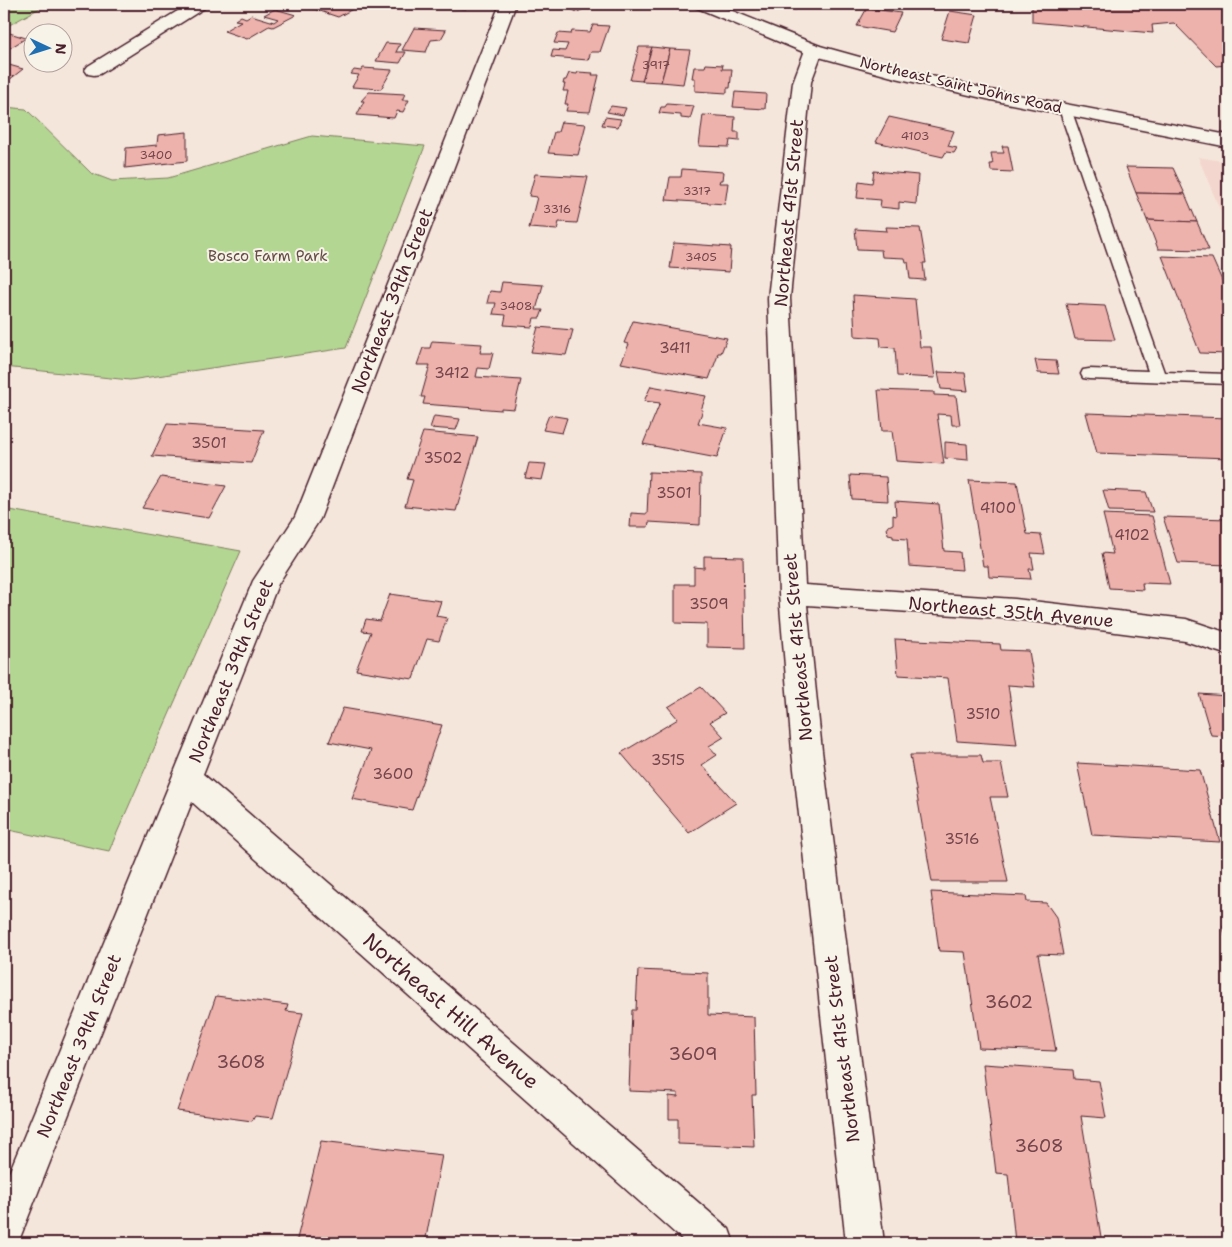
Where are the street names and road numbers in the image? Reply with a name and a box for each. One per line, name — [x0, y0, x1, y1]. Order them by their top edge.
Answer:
street label: Northeast Saint Johns Road — [858, 52, 1065, 118]
street label: Northeast 41st Street — [769, 118, 809, 308]
street label: Northeast 39th Street — [346, 205, 438, 397]
street label: Northeast 41st Street — [778, 552, 818, 742]
street label: Northeast 39th Street — [183, 575, 279, 767]
street label: Northeast 35th Avenue — [907, 591, 1115, 633]
street label: Northeast Hill Avenue — [357, 927, 545, 1095]
street label: Northeast 39th Street — [31, 950, 127, 1142]
street label: Northeast 41st Street — [819, 954, 865, 1144]

